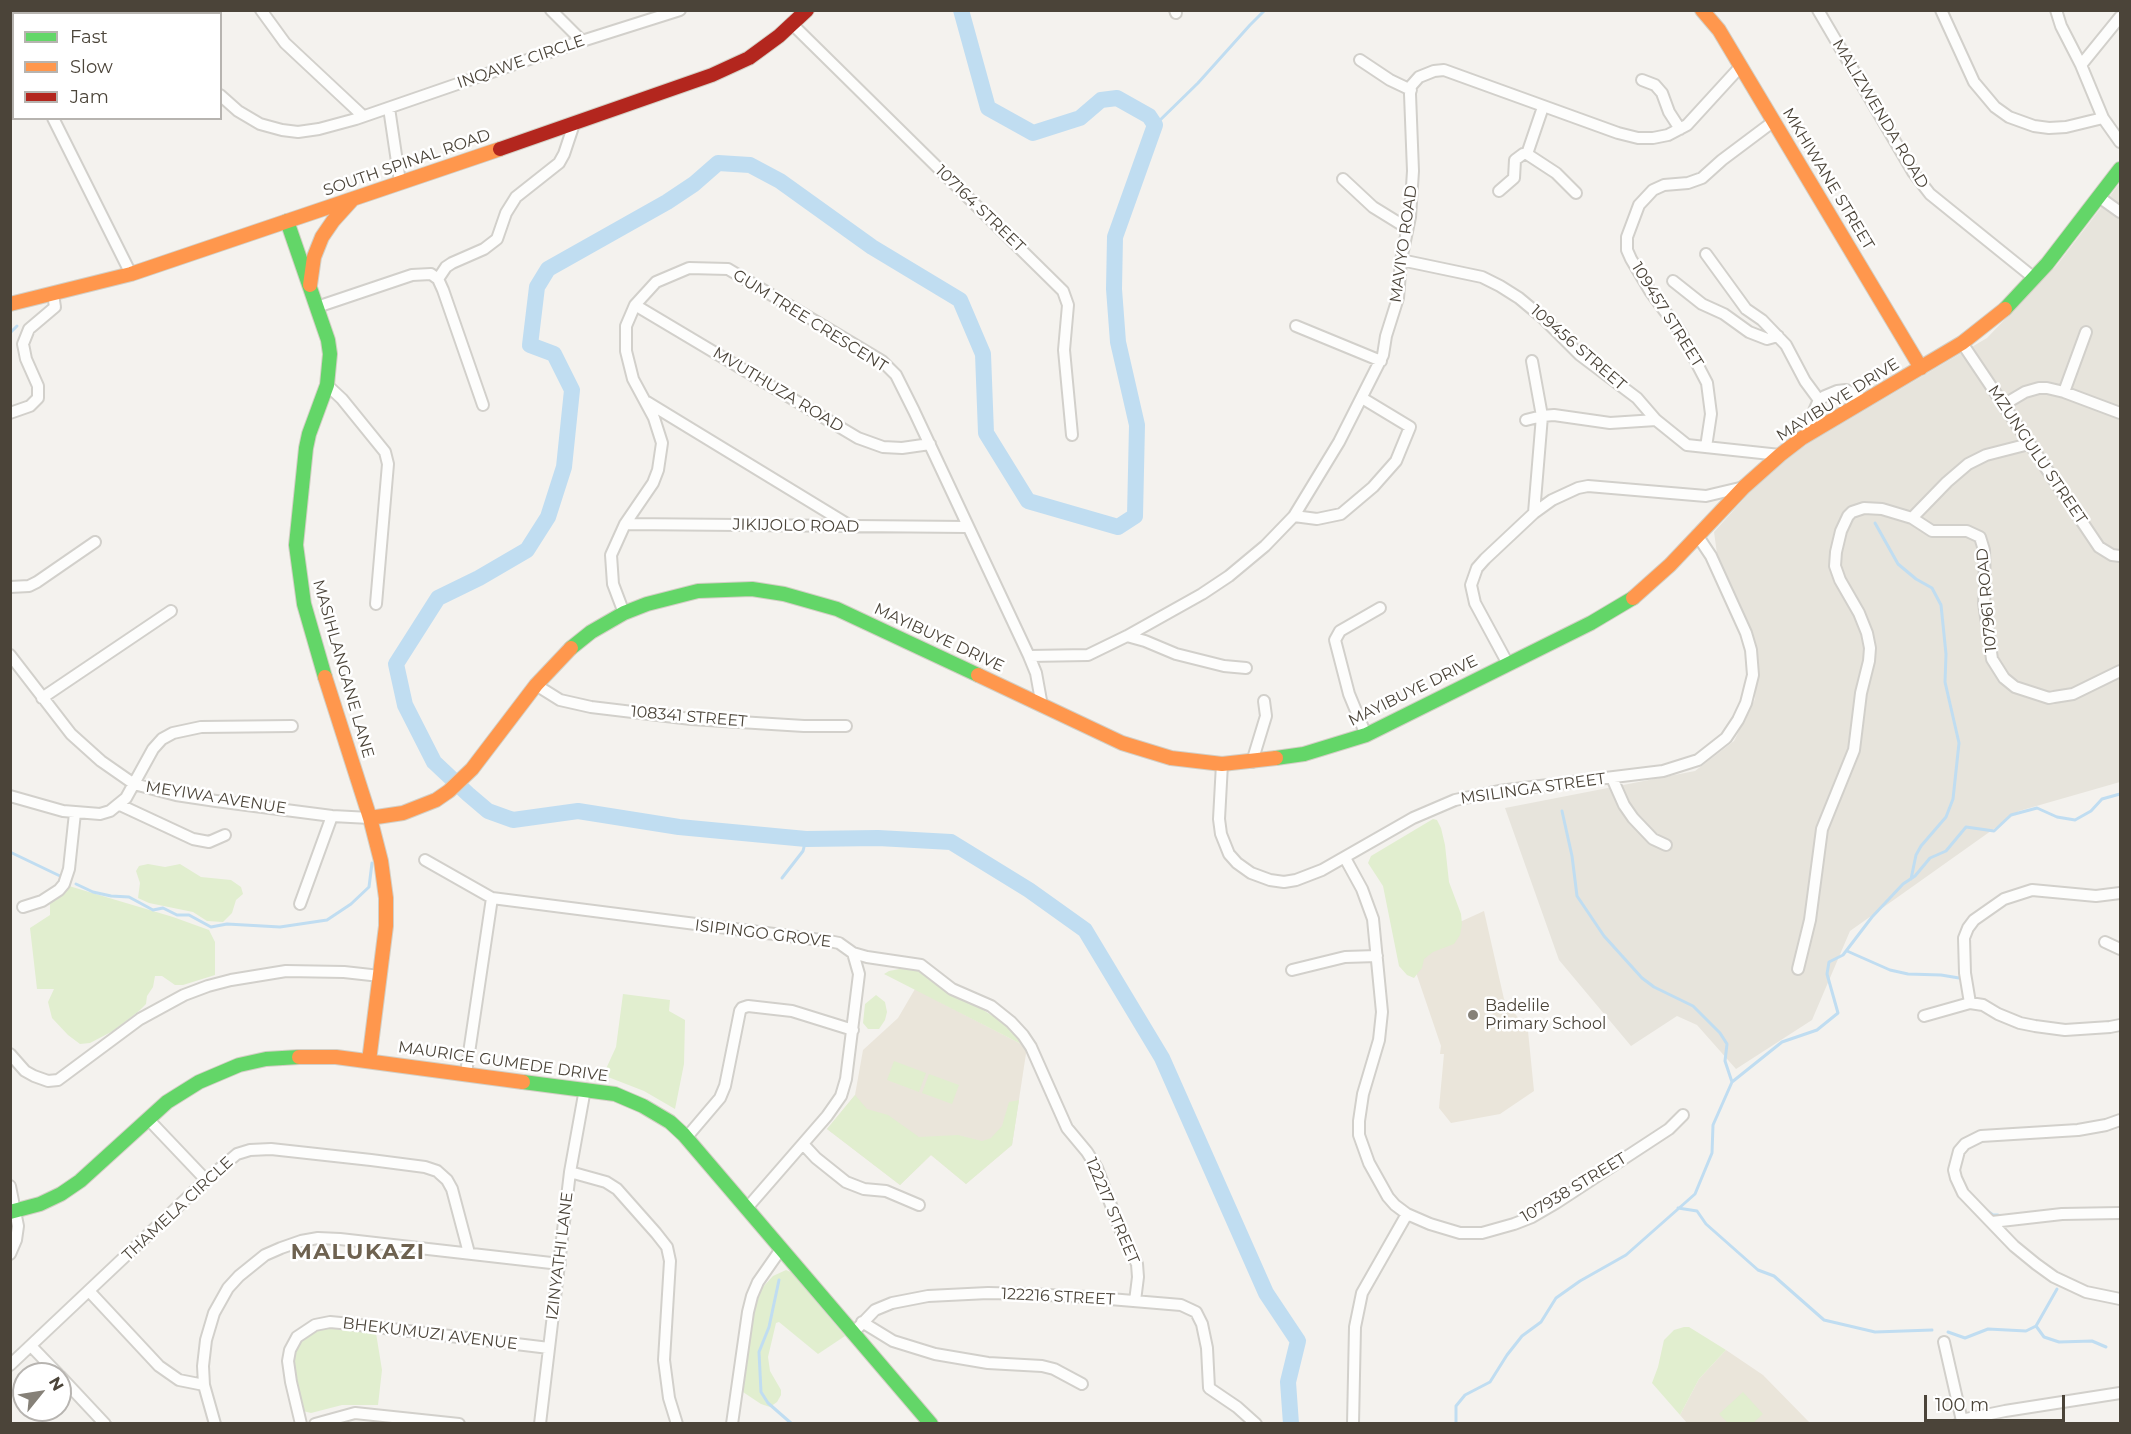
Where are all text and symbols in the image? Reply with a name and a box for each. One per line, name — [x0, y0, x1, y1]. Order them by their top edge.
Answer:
legend — [12, 12, 222, 120]
text: Fast — [70, 26, 108, 48]
street label: INQAWE CIRCLE — [455, 31, 587, 93]
street label: MALIZWENDA ROAD — [1828, 36, 1932, 192]
text: Slow — [70, 56, 113, 78]
text: Jam — [70, 86, 109, 108]
street label: MKHIWANE STREET — [1778, 105, 1878, 253]
street label: SOUTH SPINAL ROAD — [321, 125, 493, 201]
street label: 107164 STREET — [931, 161, 1029, 257]
street label: MAVIYO ROAD — [1386, 184, 1422, 304]
street label: 109457 STREET — [1627, 259, 1707, 371]
street label: GUM TREE CRESCENT — [729, 266, 891, 376]
street label: 109456 STREET — [1526, 301, 1630, 395]
street label: MVUTHUZA ROAD — [709, 343, 847, 437]
street label: MAYIBUYE DRIVE — [1773, 354, 1903, 446]
street label: MZUNGULU STREET — [1983, 382, 2091, 528]
street label: JIKIJOLO ROAD — [732, 515, 860, 537]
street label: 107961 ROAD — [1973, 547, 2001, 653]
street label: MASIHLANGANE LANE — [308, 578, 378, 760]
street label: MAYIBUYE DRIVE — [871, 599, 1007, 677]
street label: MAYIBUYE DRIVE — [1345, 651, 1481, 731]
street label: 108341 STREET — [630, 702, 748, 732]
street label: MSILINGA STREET — [1459, 769, 1607, 809]
street label: MEYIWA AVENUE — [144, 777, 288, 819]
street label: ISIPINGO GROVE — [694, 916, 832, 952]
place label: Badelile Primary School — [1485, 996, 1606, 1034]
marker: Badelile Primary School — [1466, 1008, 1480, 1022]
street label: MAURICE GUMEDE DRIVE — [397, 1038, 609, 1086]
street label: 107938 STREET — [1518, 1149, 1630, 1227]
street label: THAMELA CIRCLE — [119, 1153, 237, 1265]
street label: 122217 STREET — [1081, 1155, 1143, 1267]
street label: IZINYATHI LANE — [543, 1191, 577, 1321]
district label: MALUKAZI — [291, 1240, 425, 1266]
street label: 122216 STREET — [1001, 1284, 1115, 1310]
street label: BHEKUMUZI AVENUE — [342, 1314, 518, 1354]
north arrow — [12, 1362, 72, 1422]
text: N — [45, 1373, 68, 1394]
scale bar — [1927, 1383, 2068, 1421]
text: 100 m — [1935, 1394, 1989, 1416]

